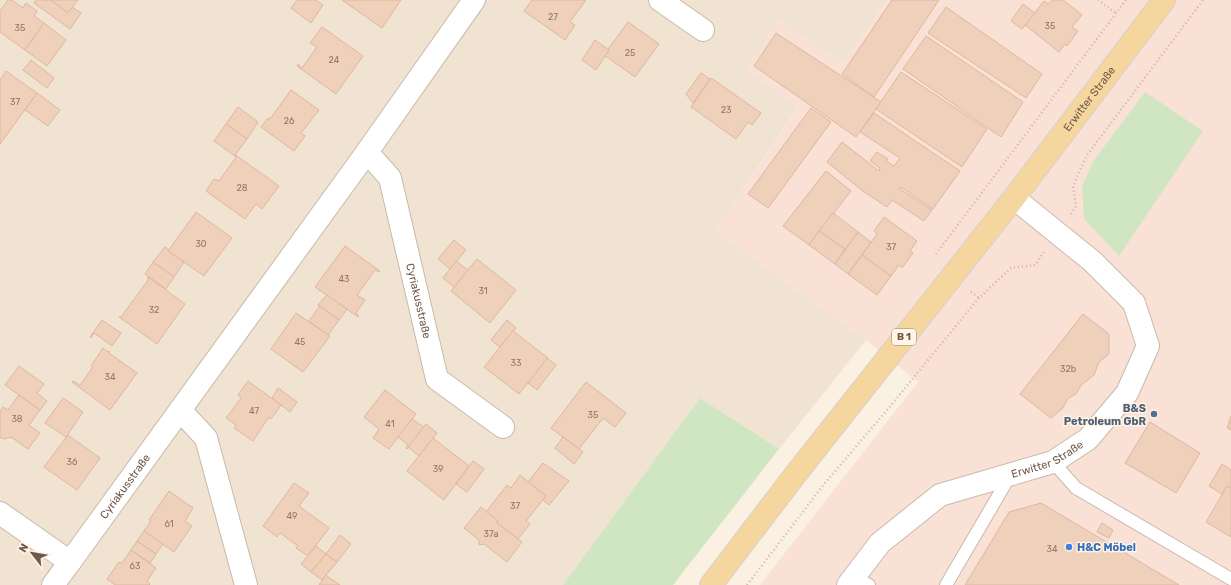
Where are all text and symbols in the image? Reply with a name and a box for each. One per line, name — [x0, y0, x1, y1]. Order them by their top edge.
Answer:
house number: 27 — [548, 12, 558, 22]
house number: 35 — [1045, 21, 1055, 31]
house number: 35 — [15, 23, 25, 33]
house number: 25 — [625, 48, 635, 58]
house number: 24 — [329, 55, 340, 65]
street label: Erwitter Straße — [1061, 64, 1118, 134]
house number: 37 — [10, 97, 20, 107]
house number: 23 — [721, 105, 731, 115]
house number: 26 — [284, 116, 295, 126]
house number: 28 — [236, 183, 248, 193]
house number: 30 — [195, 239, 207, 249]
house number: 37 — [886, 242, 896, 252]
street label: Cyriakusstraße — [404, 262, 434, 340]
house number: 43 — [339, 274, 350, 284]
house number: 31 — [478, 286, 488, 296]
house number: 32 — [149, 305, 159, 315]
road number: B 1 — [892, 329, 916, 345]
house number: 45 — [295, 337, 305, 347]
house number: 33 — [511, 358, 521, 368]
house number: 32b — [1060, 364, 1076, 374]
house number: 34 — [105, 372, 116, 382]
place label: B&S Petroleum GbR — [1064, 402, 1146, 428]
house number: 47 — [249, 406, 259, 416]
marker: B&S Petroleum GbR — [1149, 409, 1159, 419]
house number: 35 — [588, 410, 598, 420]
house number: 38 — [11, 414, 23, 424]
house number: 41 — [385, 419, 395, 429]
street label: Erwitter Straße — [1010, 438, 1085, 480]
street label: Cyriakusstraße — [97, 451, 153, 521]
house number: 36 — [67, 457, 78, 467]
house number: 39 — [433, 464, 443, 474]
house number: 37 — [510, 501, 520, 511]
house number: 49 — [287, 511, 297, 521]
house number: 61 — [164, 519, 174, 529]
house number: 37a — [484, 529, 499, 539]
north arrow — [12, 533, 52, 573]
text: N — [16, 541, 32, 555]
place label: H&C Möbel — [1077, 541, 1136, 554]
marker: H&C Möbel — [1064, 542, 1074, 552]
house number: 34 — [1047, 544, 1058, 554]
house number: 63 — [130, 561, 140, 571]

